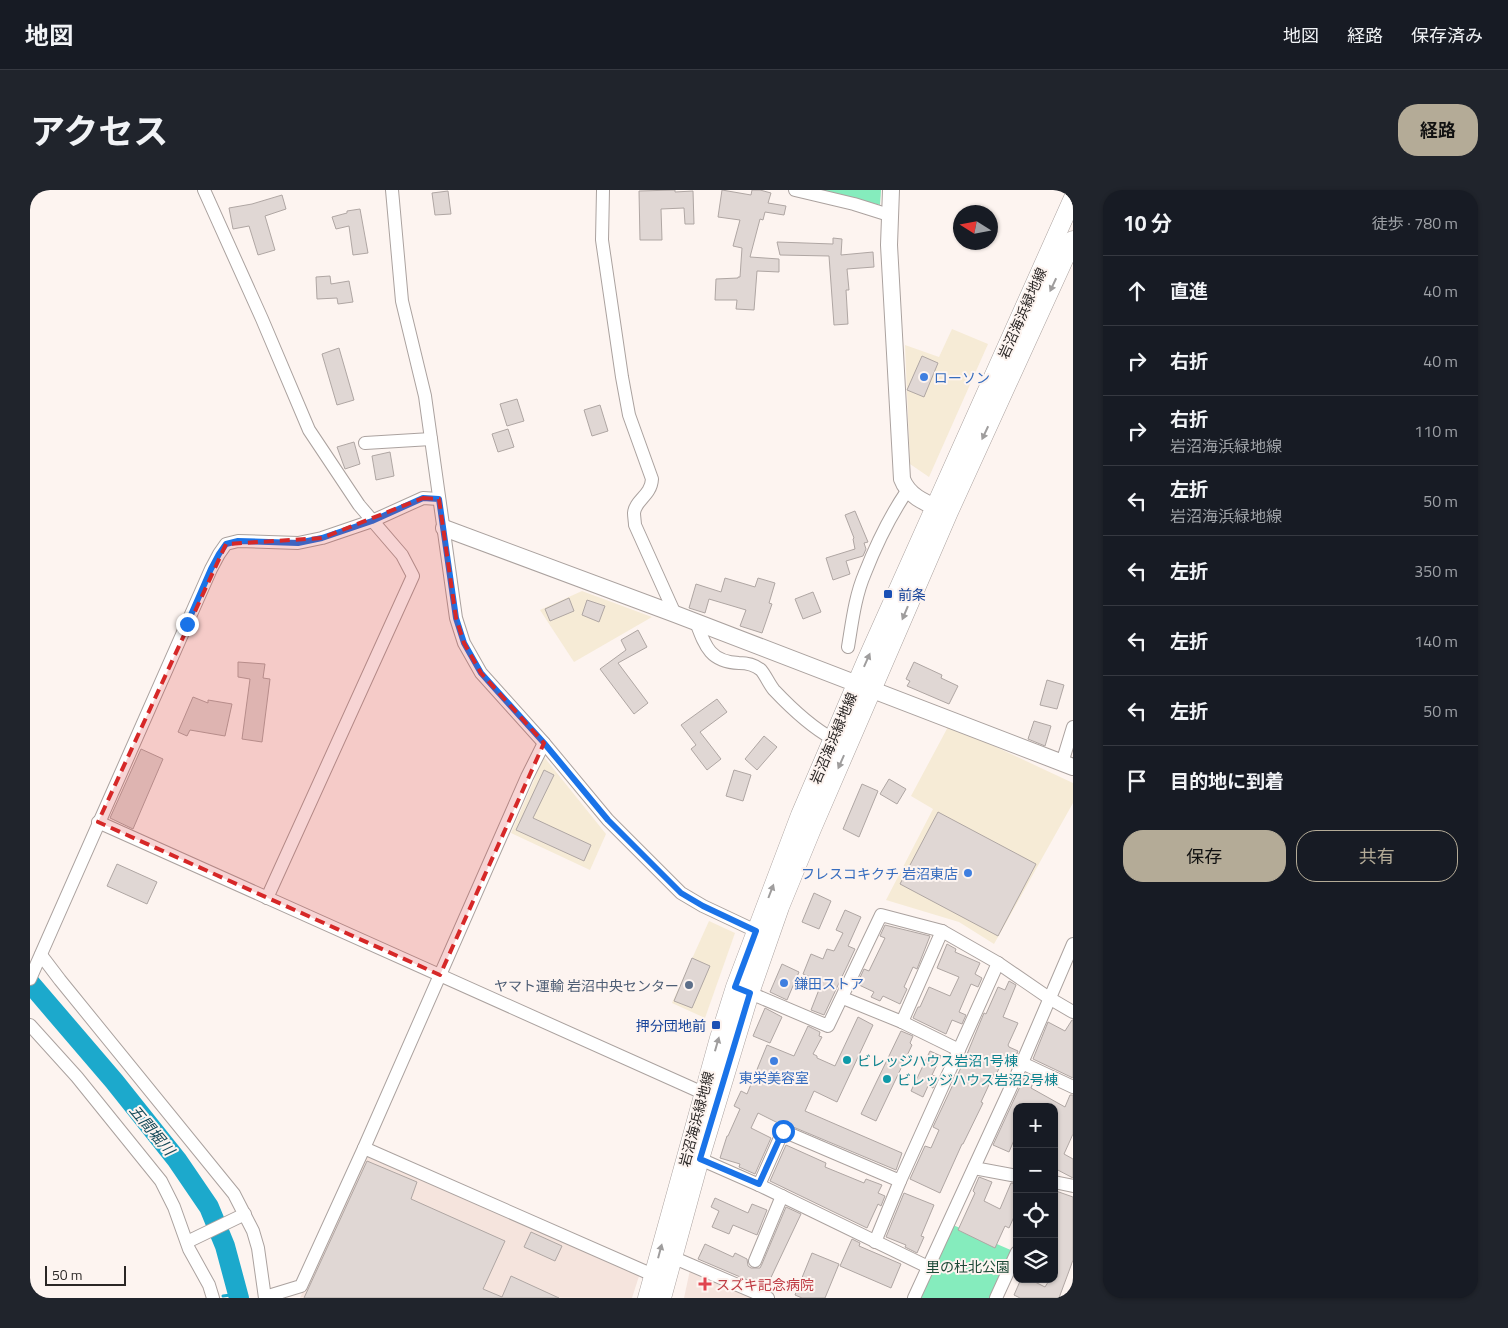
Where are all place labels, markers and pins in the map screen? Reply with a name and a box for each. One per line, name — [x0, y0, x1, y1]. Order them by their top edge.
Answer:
place label: ローソン — [934, 367, 990, 388]
marker: ローソン — [918, 371, 930, 383]
place label: 前条 — [898, 584, 926, 605]
marker: 前条 — [882, 588, 894, 600]
place label: フレスコキクチ 岩沼東店 — [801, 863, 958, 884]
marker: フレスコキクチ 岩沼東店 — [962, 867, 974, 879]
place label: 鎌田ストア — [794, 973, 864, 994]
place label: ヤマト運輸 岩沼中央センター — [494, 975, 679, 996]
marker: 鎌田ストア — [778, 977, 790, 989]
marker: ヤマト運輸 岩沼中央センター — [683, 979, 695, 991]
place label: 押分団地前 — [636, 1015, 706, 1036]
marker: 押分団地前 — [710, 1019, 722, 1031]
place label: ビレッジハウス岩沼1号棟 — [857, 1050, 1018, 1071]
marker: ビレッジハウス岩沼1号棟 — [841, 1054, 853, 1066]
marker: 東栄美容室 — [768, 1055, 780, 1067]
place label: 東栄美容室 — [739, 1067, 809, 1088]
place label: ビレッジハウス岩沼2号棟 — [897, 1069, 1058, 1090]
marker: ビレッジハウス岩沼2号棟 — [881, 1073, 893, 1085]
place label: スズキ記念病院 — [716, 1274, 814, 1295]
marker: スズキ記念病院 — [698, 1277, 712, 1291]

